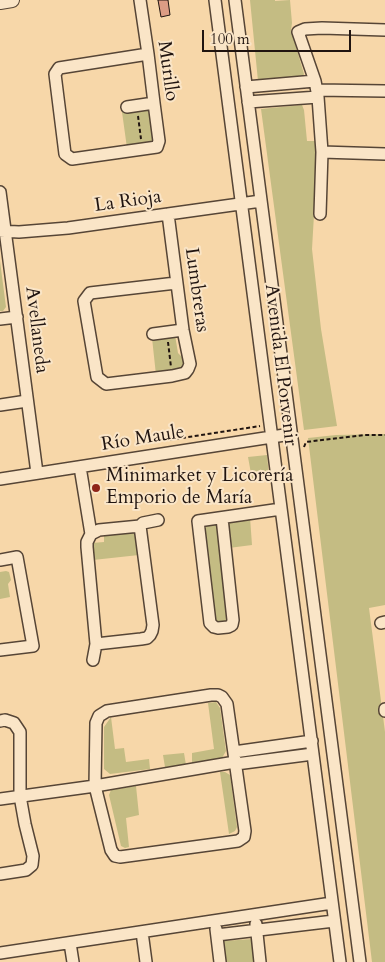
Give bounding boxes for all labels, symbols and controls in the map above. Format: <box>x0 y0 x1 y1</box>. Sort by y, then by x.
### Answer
scale bar <box>205 20 354 52</box>
text: 100 m <box>210 29 250 49</box>
street label: Murillo <box>151 39 183 103</box>
street label: La Rioja <box>93 186 163 218</box>
street label: Lumbreras <box>179 246 213 334</box>
street label: Avenida El Porvenir <box>259 283 301 447</box>
street label: Avellaneda <box>19 285 53 375</box>
street label: Río Maule <box>100 421 186 457</box>
place label: Minimarket y Licorería Emporio de María <box>106 466 293 510</box>
marker: Minimarket y Licorería Emporio de María <box>90 482 102 494</box>

